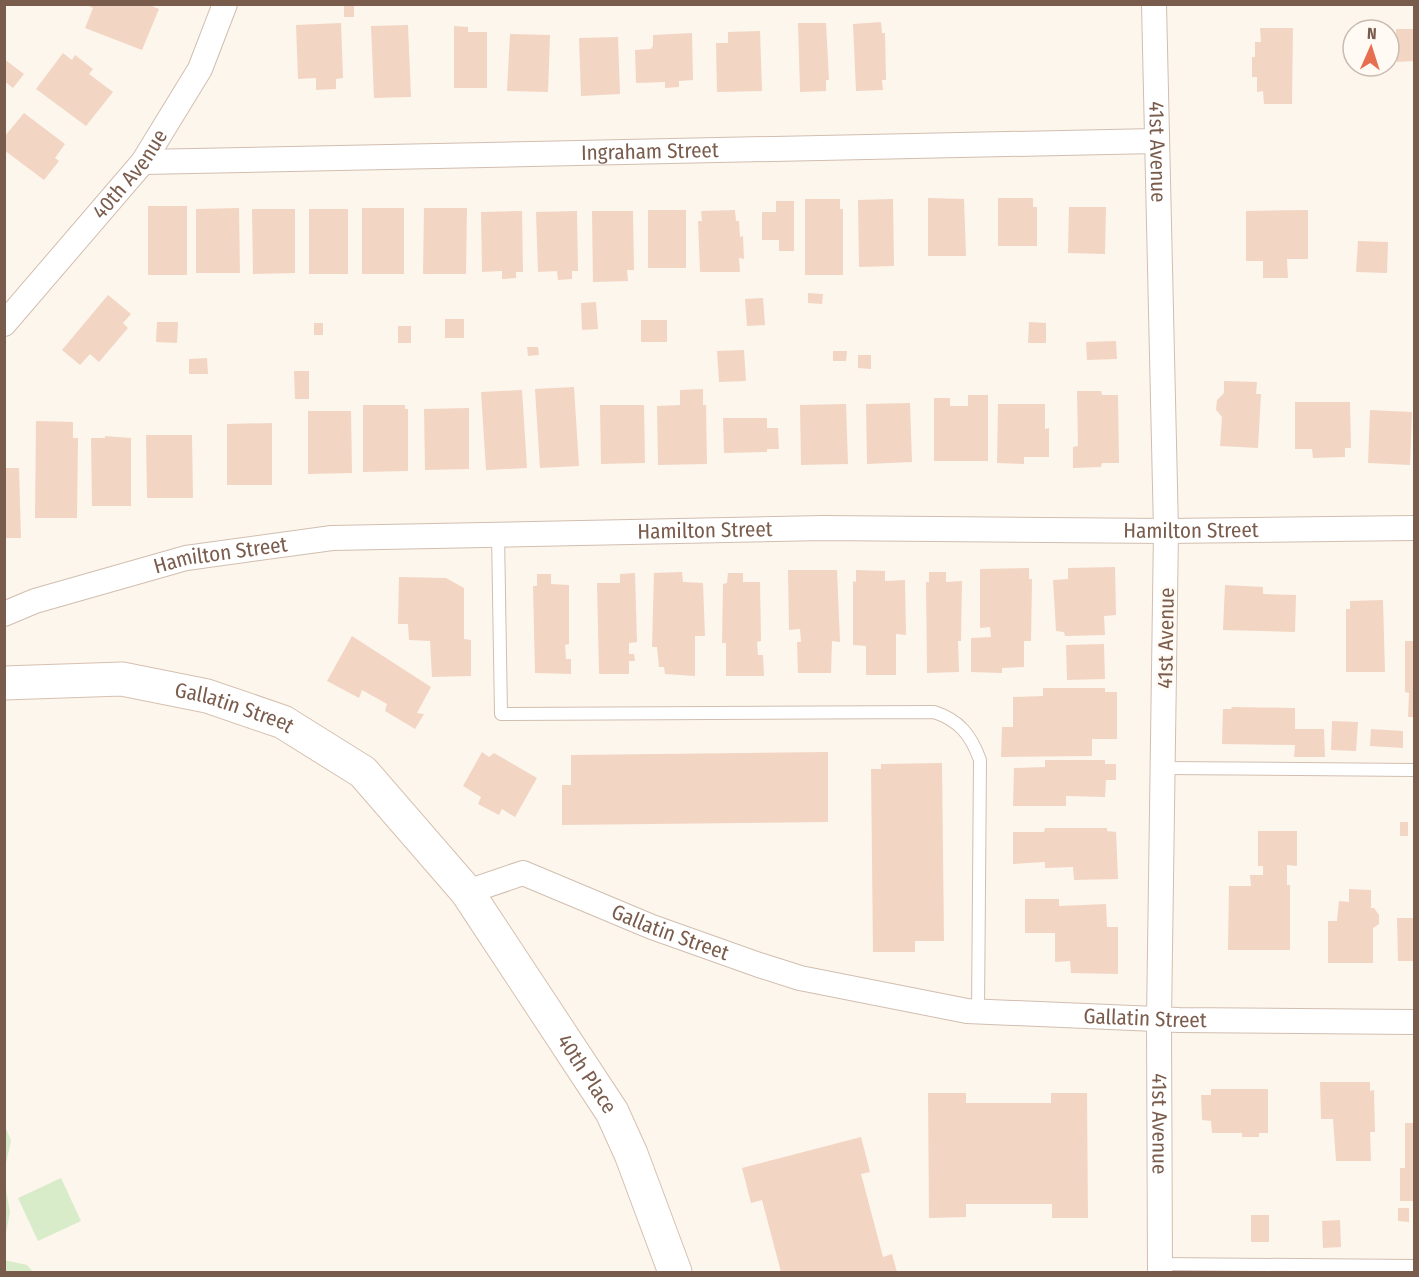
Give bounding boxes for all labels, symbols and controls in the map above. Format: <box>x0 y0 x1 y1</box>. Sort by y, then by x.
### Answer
north arrow <box>1341 18 1401 78</box>
text: N <box>1366 24 1377 43</box>
street label: 41st Avenue <box>1143 101 1172 203</box>
street label: 40th Avenue <box>87 124 173 224</box>
street label: Ingraham Street <box>581 137 719 166</box>
street label: Hamilton Street <box>637 516 773 545</box>
street label: Hamilton Street <box>1123 517 1259 544</box>
street label: Hamilton Street <box>150 531 289 580</box>
street label: 41st Avenue <box>1152 587 1180 689</box>
street label: Gallatin Street <box>173 677 299 739</box>
street label: Gallatin Street <box>608 899 732 966</box>
street label: Gallatin Street <box>1083 1003 1207 1033</box>
street label: 40th Place <box>551 1029 622 1118</box>
street label: 41st Avenue <box>1146 1073 1173 1174</box>

